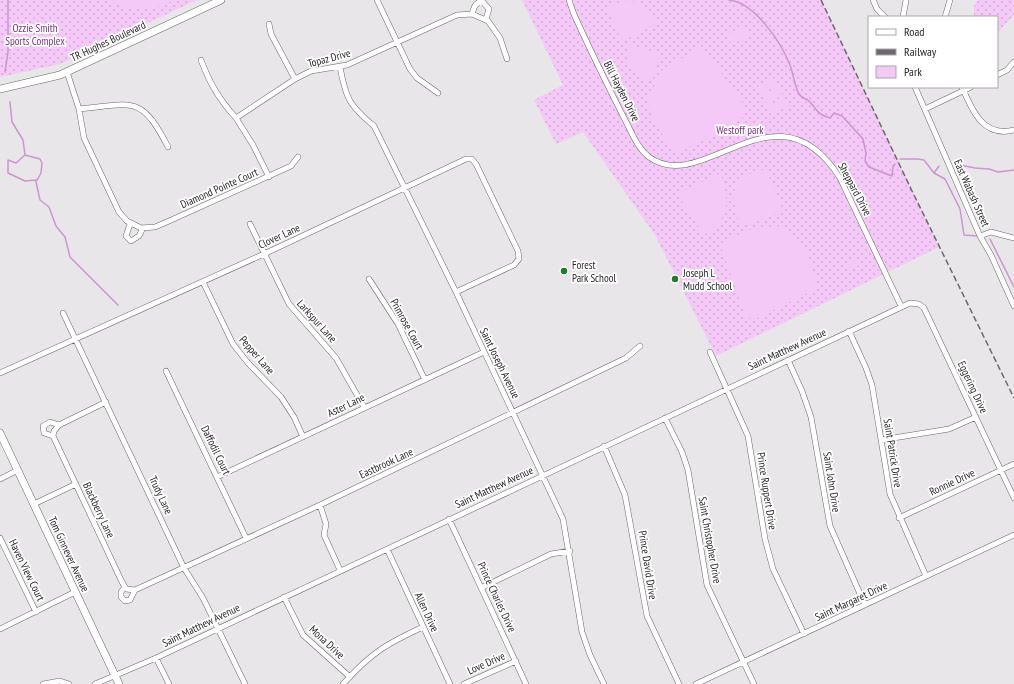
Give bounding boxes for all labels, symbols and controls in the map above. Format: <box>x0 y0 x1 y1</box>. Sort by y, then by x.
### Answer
legend <box>868 16 998 88</box>
street label: TR Hughes Boulevard <box>68 17 148 65</box>
park label: Ozzie Smith Sports Complex <box>5 21 65 48</box>
text: Road <box>904 24 924 39</box>
text: Railway <box>904 44 937 59</box>
street label: Topaz Drive <box>306 45 352 70</box>
street label: Bill Hayden Drive <box>601 58 643 124</box>
text: Park <box>904 64 922 79</box>
park label: Westoff park <box>716 123 764 137</box>
street label: East Wabash Street <box>951 157 993 229</box>
street label: Sheppard Drive <box>835 160 875 218</box>
street label: Diamond Pointe Court <box>178 165 260 211</box>
street label: Clover Lane <box>256 220 303 252</box>
place label: Forest Park School <box>572 258 616 285</box>
marker: Forest Park School <box>559 266 569 276</box>
place label: Joseph L Mudd School <box>682 266 733 293</box>
marker: Joseph L Mudd School <box>670 274 680 284</box>
street label: Primrose Court <box>387 296 427 352</box>
street label: Larkspur Lane <box>294 297 340 346</box>
street label: Saint Joseph Avenue <box>477 325 523 401</box>
street label: Saint Matthew Avenue <box>746 325 829 373</box>
street label: Pepper Lane <box>236 333 278 378</box>
street label: Eggering Drive <box>955 359 991 416</box>
street label: Aster Lane <box>325 390 367 420</box>
street label: Saint Patrick Drive <box>881 418 905 489</box>
street label: Daffodil Court <box>198 423 234 477</box>
street label: Eastbrook Lane <box>357 444 416 482</box>
street label: Prince Ruppert Drive <box>754 451 780 531</box>
street label: Saint John Drive <box>820 451 844 514</box>
street label: Saint Matthew Avenue <box>453 463 536 511</box>
street label: Ronnie Drive <box>927 465 977 499</box>
street label: Trudy Lane <box>146 474 176 517</box>
street label: Blackberry Lane <box>80 480 118 541</box>
street label: Saint Christopher Drive <box>695 496 725 585</box>
street label: Tom Ginnever Avenue <box>45 514 93 594</box>
street label: Prince David Drive <box>636 530 660 601</box>
street label: Haven View Court <box>6 537 48 603</box>
street label: Prince Charles Drive <box>475 560 520 635</box>
street label: Saint Margaret Drive <box>813 578 890 624</box>
street label: Allen Drive <box>412 590 442 634</box>
street label: Saint Matthew Avenue <box>160 600 242 650</box>
street label: Mona Drive <box>306 622 348 662</box>
street label: Love Drive <box>465 648 507 678</box>

